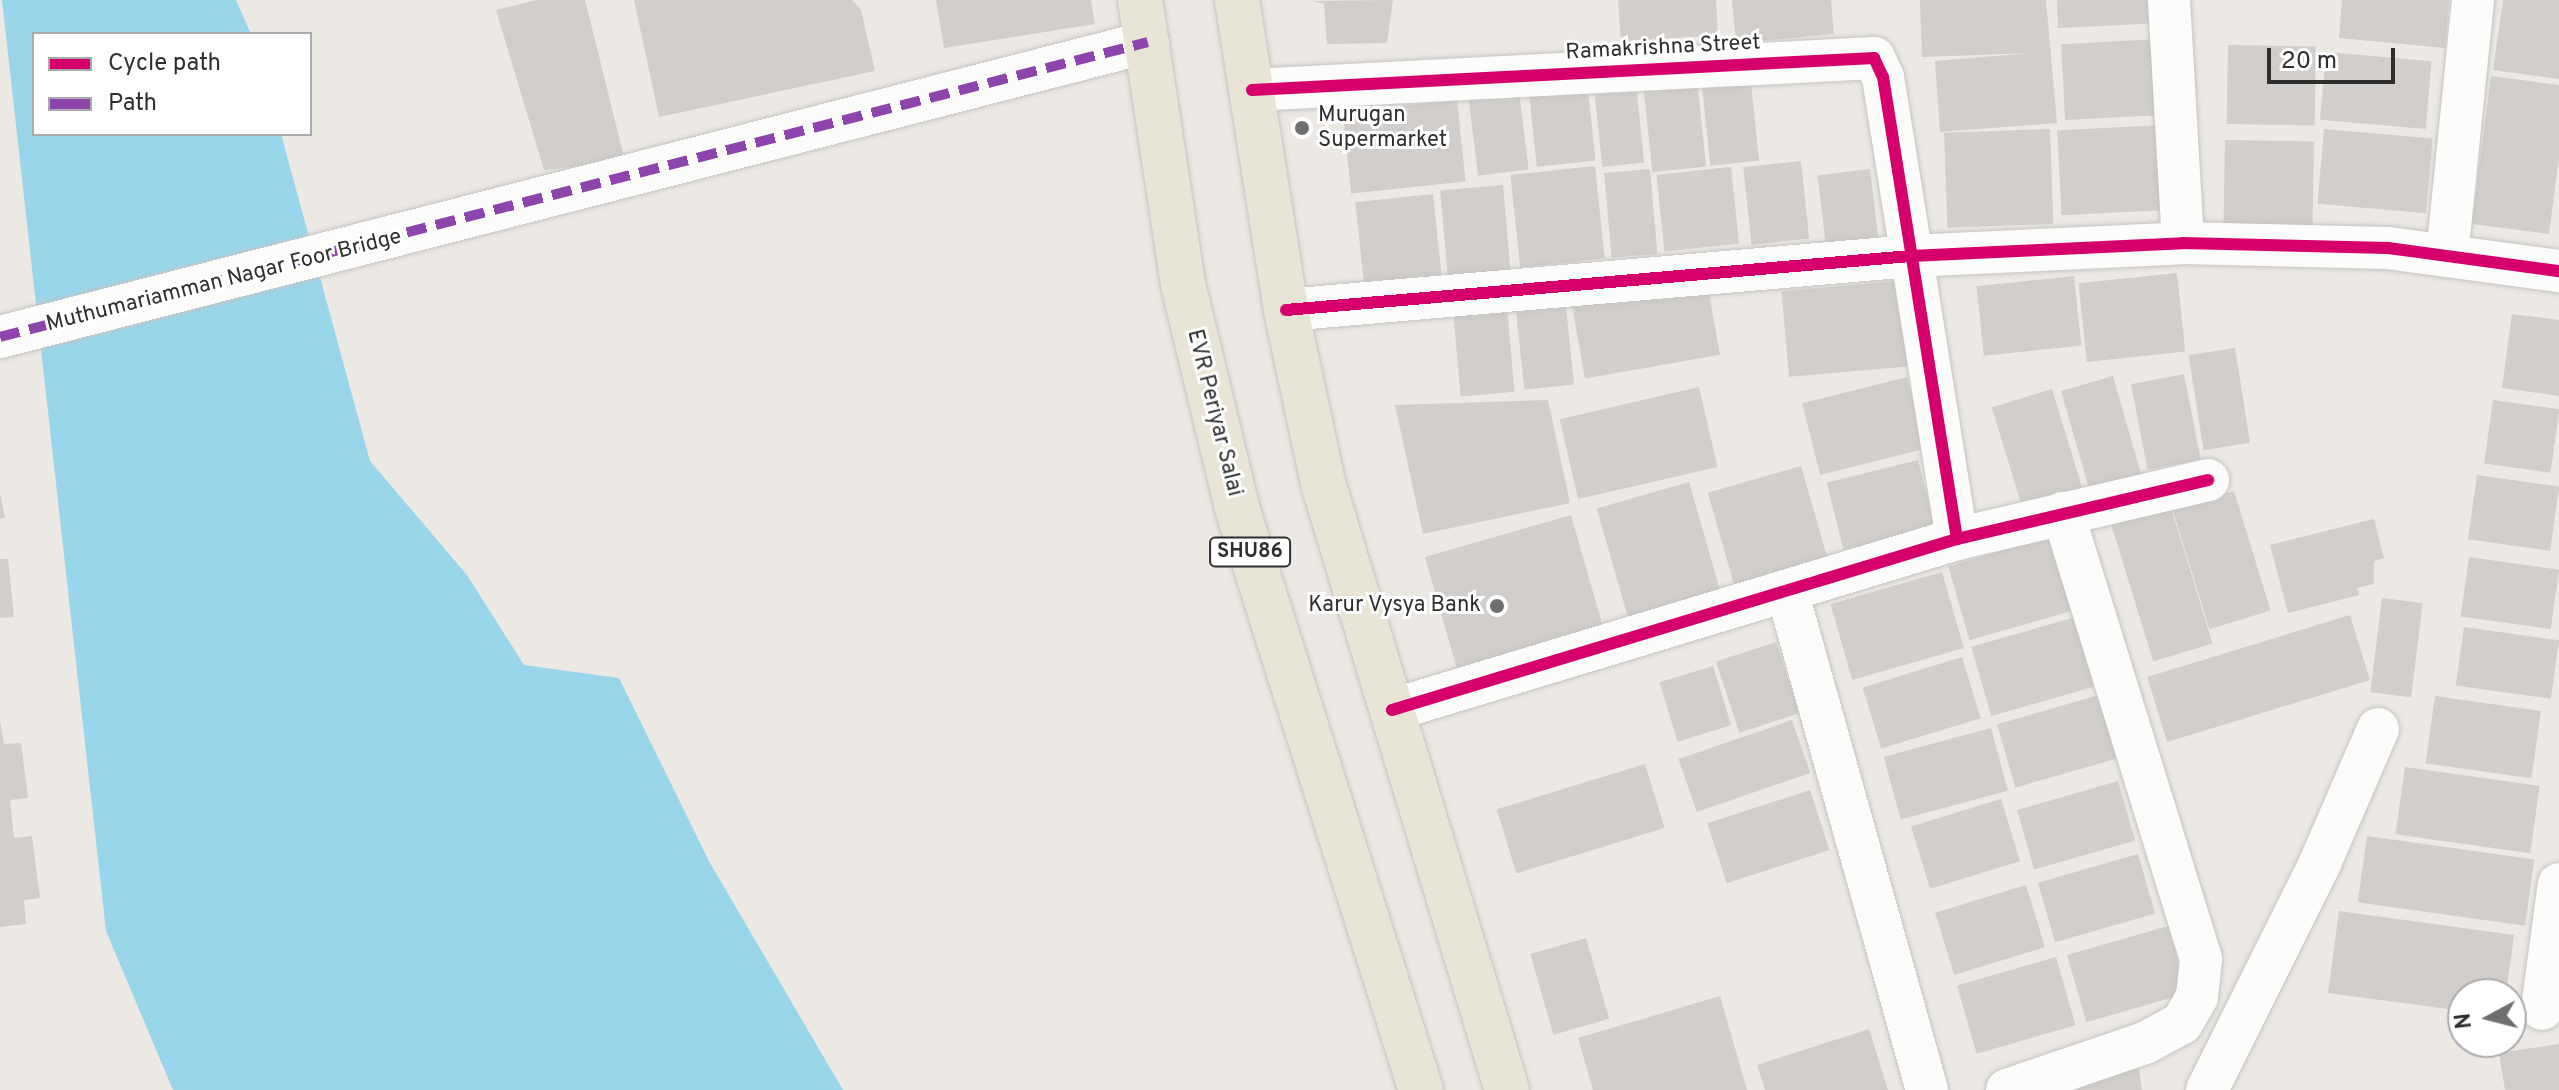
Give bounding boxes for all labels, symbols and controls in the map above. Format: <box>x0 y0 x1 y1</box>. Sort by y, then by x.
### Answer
street label: Ramakrishna Street <box>1565 30 1761 66</box>
legend <box>32 32 312 136</box>
scale bar <box>2271 32 2399 82</box>
text: 20 m <box>2281 47 2337 77</box>
text: Cycle path <box>108 49 221 79</box>
text: Path <box>108 89 157 119</box>
place label: Murugan Supermarket <box>1318 102 1447 154</box>
marker: Murugan Supermarket <box>1293 119 1311 137</box>
street label: Muthumariamman Nagar Foor Bridge <box>43 224 405 338</box>
street label: EVR Periyar Salai <box>1181 327 1247 499</box>
road number: SHU86 <box>1208 536 1292 568</box>
place label: Karur Vysya Bank <box>1307 593 1481 619</box>
marker: Karur Vysya Bank <box>1488 597 1506 615</box>
north arrow <box>2447 978 2527 1058</box>
text: N <box>2450 1011 2479 1030</box>

